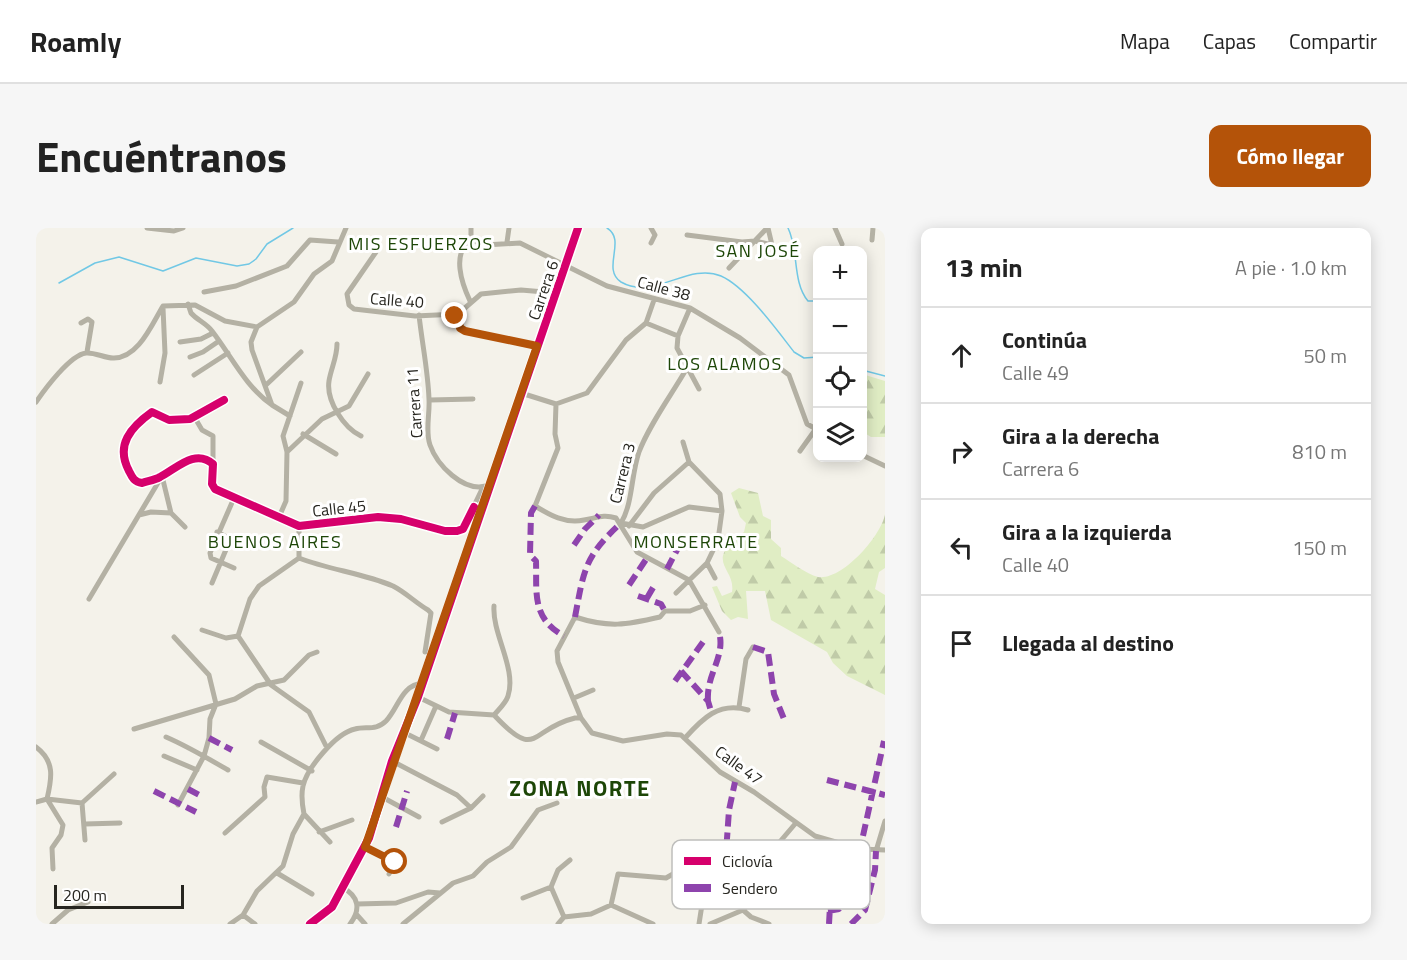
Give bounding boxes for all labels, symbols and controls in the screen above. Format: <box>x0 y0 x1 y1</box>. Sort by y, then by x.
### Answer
text: Roamly <box>30 20 121 63</box>
text: Mapa <box>1120 25 1170 57</box>
text: Capas <box>1203 25 1256 57</box>
text: Compartir <box>1289 25 1377 57</box>
text: Encuéntranos <box>36 124 287 188</box>
button: Cómo llegar <box>1209 125 1371 187</box>
district label: MIS ESFUERZOS <box>348 230 494 257</box>
district label: SAN JOSÉ <box>715 237 801 264</box>
map controls <box>813 246 867 462</box>
button: + <box>813 246 867 300</box>
text: 13 min <box>945 248 1023 287</box>
text: A pie · 1.0 km <box>1235 252 1347 283</box>
street label: Carrera 6 <box>522 257 564 323</box>
street label: Calle 38 <box>635 269 693 307</box>
street label: Calle 40 <box>369 286 425 314</box>
button: − <box>813 300 867 354</box>
route end <box>441 302 467 328</box>
text: Continúa <box>1002 323 1087 357</box>
icon: ahead <box>945 339 978 372</box>
text: 50 m <box>1303 340 1347 371</box>
district label: LOS ALAMOS <box>667 350 783 377</box>
button: locate <box>813 354 867 408</box>
text: Calle 49 <box>1002 357 1069 388</box>
street label: Carrera 11 <box>400 367 428 439</box>
button: layers <box>813 408 867 462</box>
text: Gira a la derecha <box>1002 419 1159 453</box>
icon: right <box>945 435 978 468</box>
text: 810 m <box>1292 436 1347 467</box>
street label: Carrera 3 <box>603 440 641 506</box>
text: Carrera 6 <box>1002 453 1079 484</box>
street label: Calle 45 <box>311 493 367 523</box>
text: Gira a la izquierda <box>1002 515 1172 549</box>
district label: BUENOS AIRES <box>208 528 342 555</box>
district label: MONSERRATE <box>633 528 759 555</box>
icon: left <box>945 531 978 564</box>
text: 150 m <box>1292 532 1347 563</box>
text: Calle 40 <box>1002 549 1069 580</box>
text: Llegada al destino <box>1002 626 1174 660</box>
icon: arrive <box>945 627 978 660</box>
street label: Calle 47 <box>710 740 768 790</box>
district label: ZONA NORTE <box>509 771 651 805</box>
legend <box>672 840 870 909</box>
route start <box>381 848 407 874</box>
text: Ciclovía <box>722 849 772 873</box>
text: Sendero <box>722 876 778 900</box>
scale bar <box>54 882 184 910</box>
text: 200 m <box>63 883 107 907</box>

